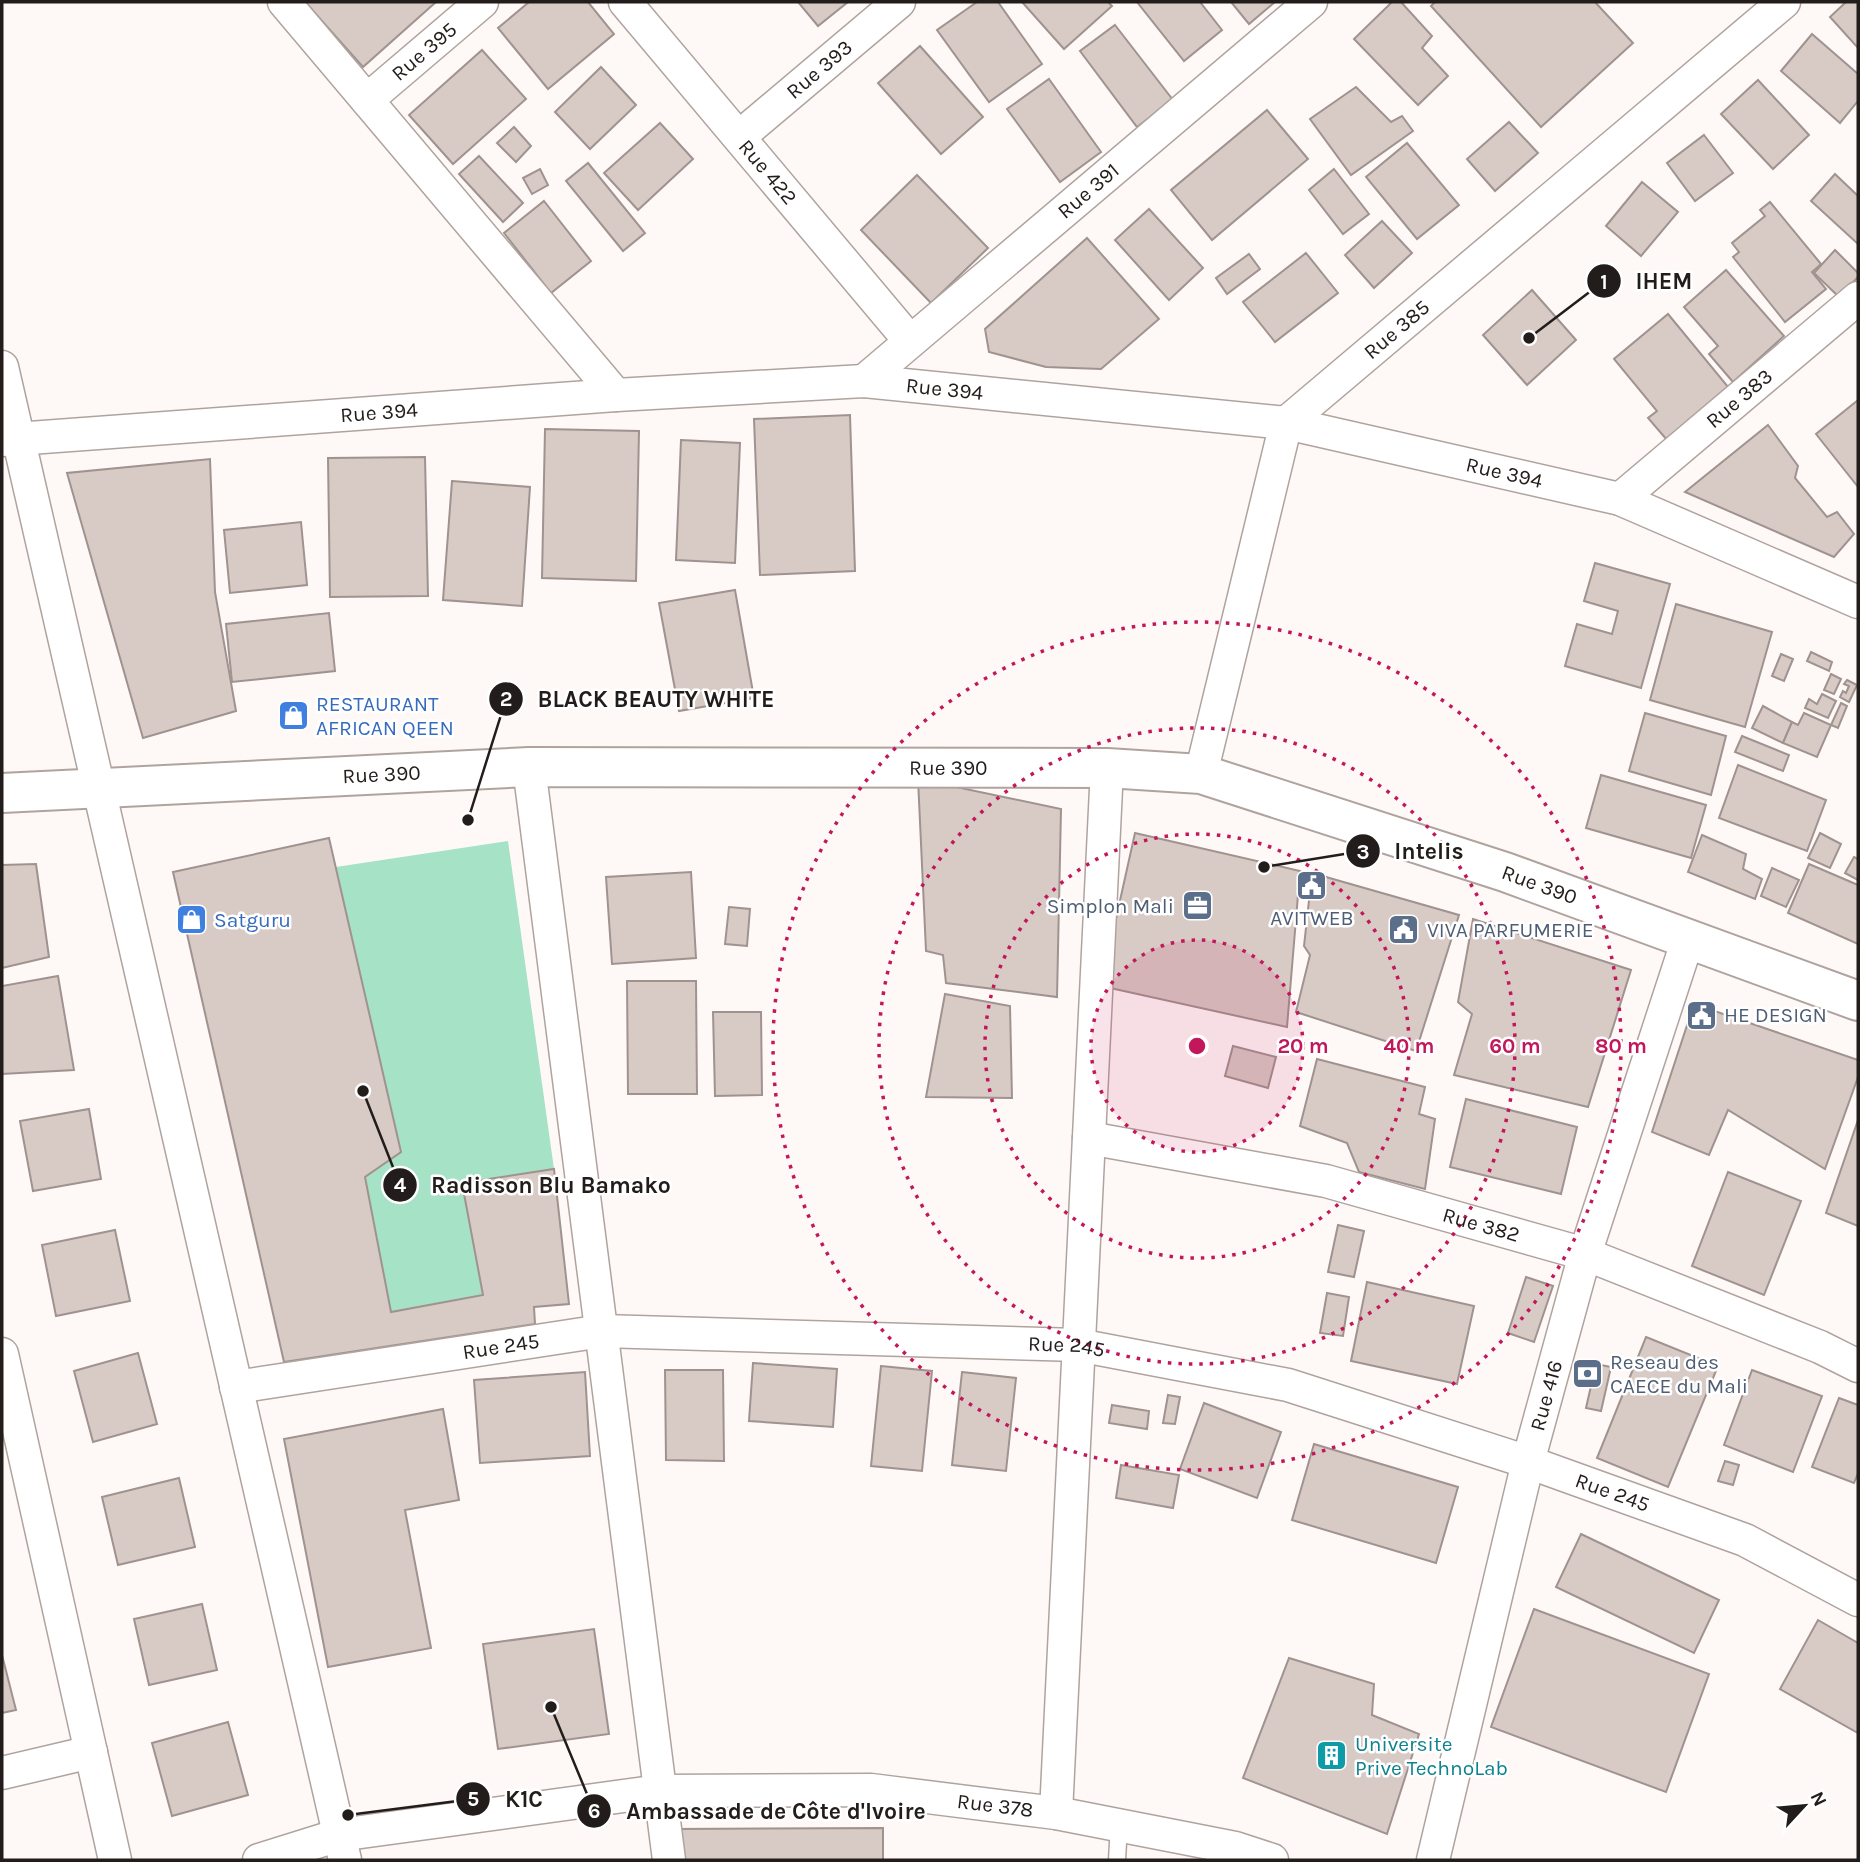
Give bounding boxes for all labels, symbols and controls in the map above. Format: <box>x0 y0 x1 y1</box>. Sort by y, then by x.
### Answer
street label: Rue 395 <box>387 17 461 86</box>
street label: Rue 393 <box>782 35 857 104</box>
street label: Rue 422 <box>734 135 802 209</box>
street label: Rue 391 <box>1053 158 1124 224</box>
callout: IHEM <box>1586 259 1706 303</box>
text: IHEM <box>1636 268 1692 295</box>
text: 1 <box>1600 270 1608 294</box>
street label: Rue 385 <box>1359 295 1434 364</box>
street label: Rue 383 <box>1701 364 1777 433</box>
street label: Rue 394 <box>905 373 985 405</box>
street label: Rue 394 <box>339 398 419 427</box>
street label: Rue 394 <box>1464 452 1545 493</box>
callout: BLACK BEAUTY WHITE <box>488 677 788 721</box>
text: BLACK BEAUTY WHITE <box>538 686 774 713</box>
text: 2 <box>500 687 512 711</box>
place label: RESTAURANT AFRICAN QEEN <box>316 692 454 740</box>
shop icon: RESTAURANT AFRICAN QEEN <box>276 699 310 733</box>
street label: Rue 390 <box>909 756 988 780</box>
street label: Rue 390 <box>342 760 421 788</box>
callout: Intelis <box>1346 829 1478 873</box>
text: Intelis <box>1394 838 1464 865</box>
text: 3 <box>1356 840 1370 864</box>
street label: Rue 390 <box>1499 860 1580 909</box>
public building icon: AVITWEB <box>1295 869 1329 903</box>
office icon: Simplon Mali <box>1180 889 1214 923</box>
place label: Simplon Mali <box>1047 894 1174 918</box>
shop icon: Satguru <box>174 903 208 937</box>
place label: AVITWEB <box>1270 906 1354 930</box>
place label: Satguru <box>214 908 291 932</box>
public building icon: VIVA PARFUMERIE <box>1387 913 1421 947</box>
place label: VIVA PARFUMERIE <box>1427 918 1593 942</box>
public building icon: HE DESIGN <box>1684 998 1718 1032</box>
place label: HE DESIGN <box>1724 1003 1827 1027</box>
centre of rings <box>1185 1034 1209 1058</box>
text: 20 m <box>1277 1034 1329 1058</box>
text: 40 m <box>1383 1034 1435 1058</box>
text: 60 m <box>1489 1034 1541 1058</box>
text: 80 m <box>1595 1034 1647 1058</box>
callout: Radisson Blu Bamako <box>382 1163 685 1207</box>
text: Radisson Blu Bamako <box>431 1172 671 1199</box>
text: 4 <box>394 1173 407 1197</box>
street label: Rue 382 <box>1440 1202 1522 1247</box>
street label: Rue 245 <box>461 1329 541 1364</box>
street label: Rue 245 <box>1028 1332 1107 1362</box>
place label: Reseau des CAECE du Mali <box>1610 1350 1748 1398</box>
bank icon: Reseau des CAECE du Mali <box>1570 1357 1604 1391</box>
street label: Rue 416 <box>1525 1358 1567 1434</box>
street label: Rue 245 <box>1572 1468 1653 1517</box>
place label: Universite Prive TechnoLab <box>1355 1732 1508 1780</box>
building icon: Universite Prive TechnoLab <box>1315 1739 1349 1773</box>
north arrow <box>1769 1771 1839 1841</box>
callout: K1C <box>456 1777 557 1821</box>
text: K1C <box>505 1786 543 1813</box>
text: 5 <box>467 1787 479 1811</box>
text: N <box>1806 1788 1831 1810</box>
callout: Ambassade de Côte d'Ivoire <box>577 1789 939 1833</box>
street label: Rue 378 <box>956 1789 1035 1822</box>
text: Ambassade de Côte d'Ivoire <box>626 1798 926 1825</box>
text: 6 <box>588 1799 600 1823</box>

